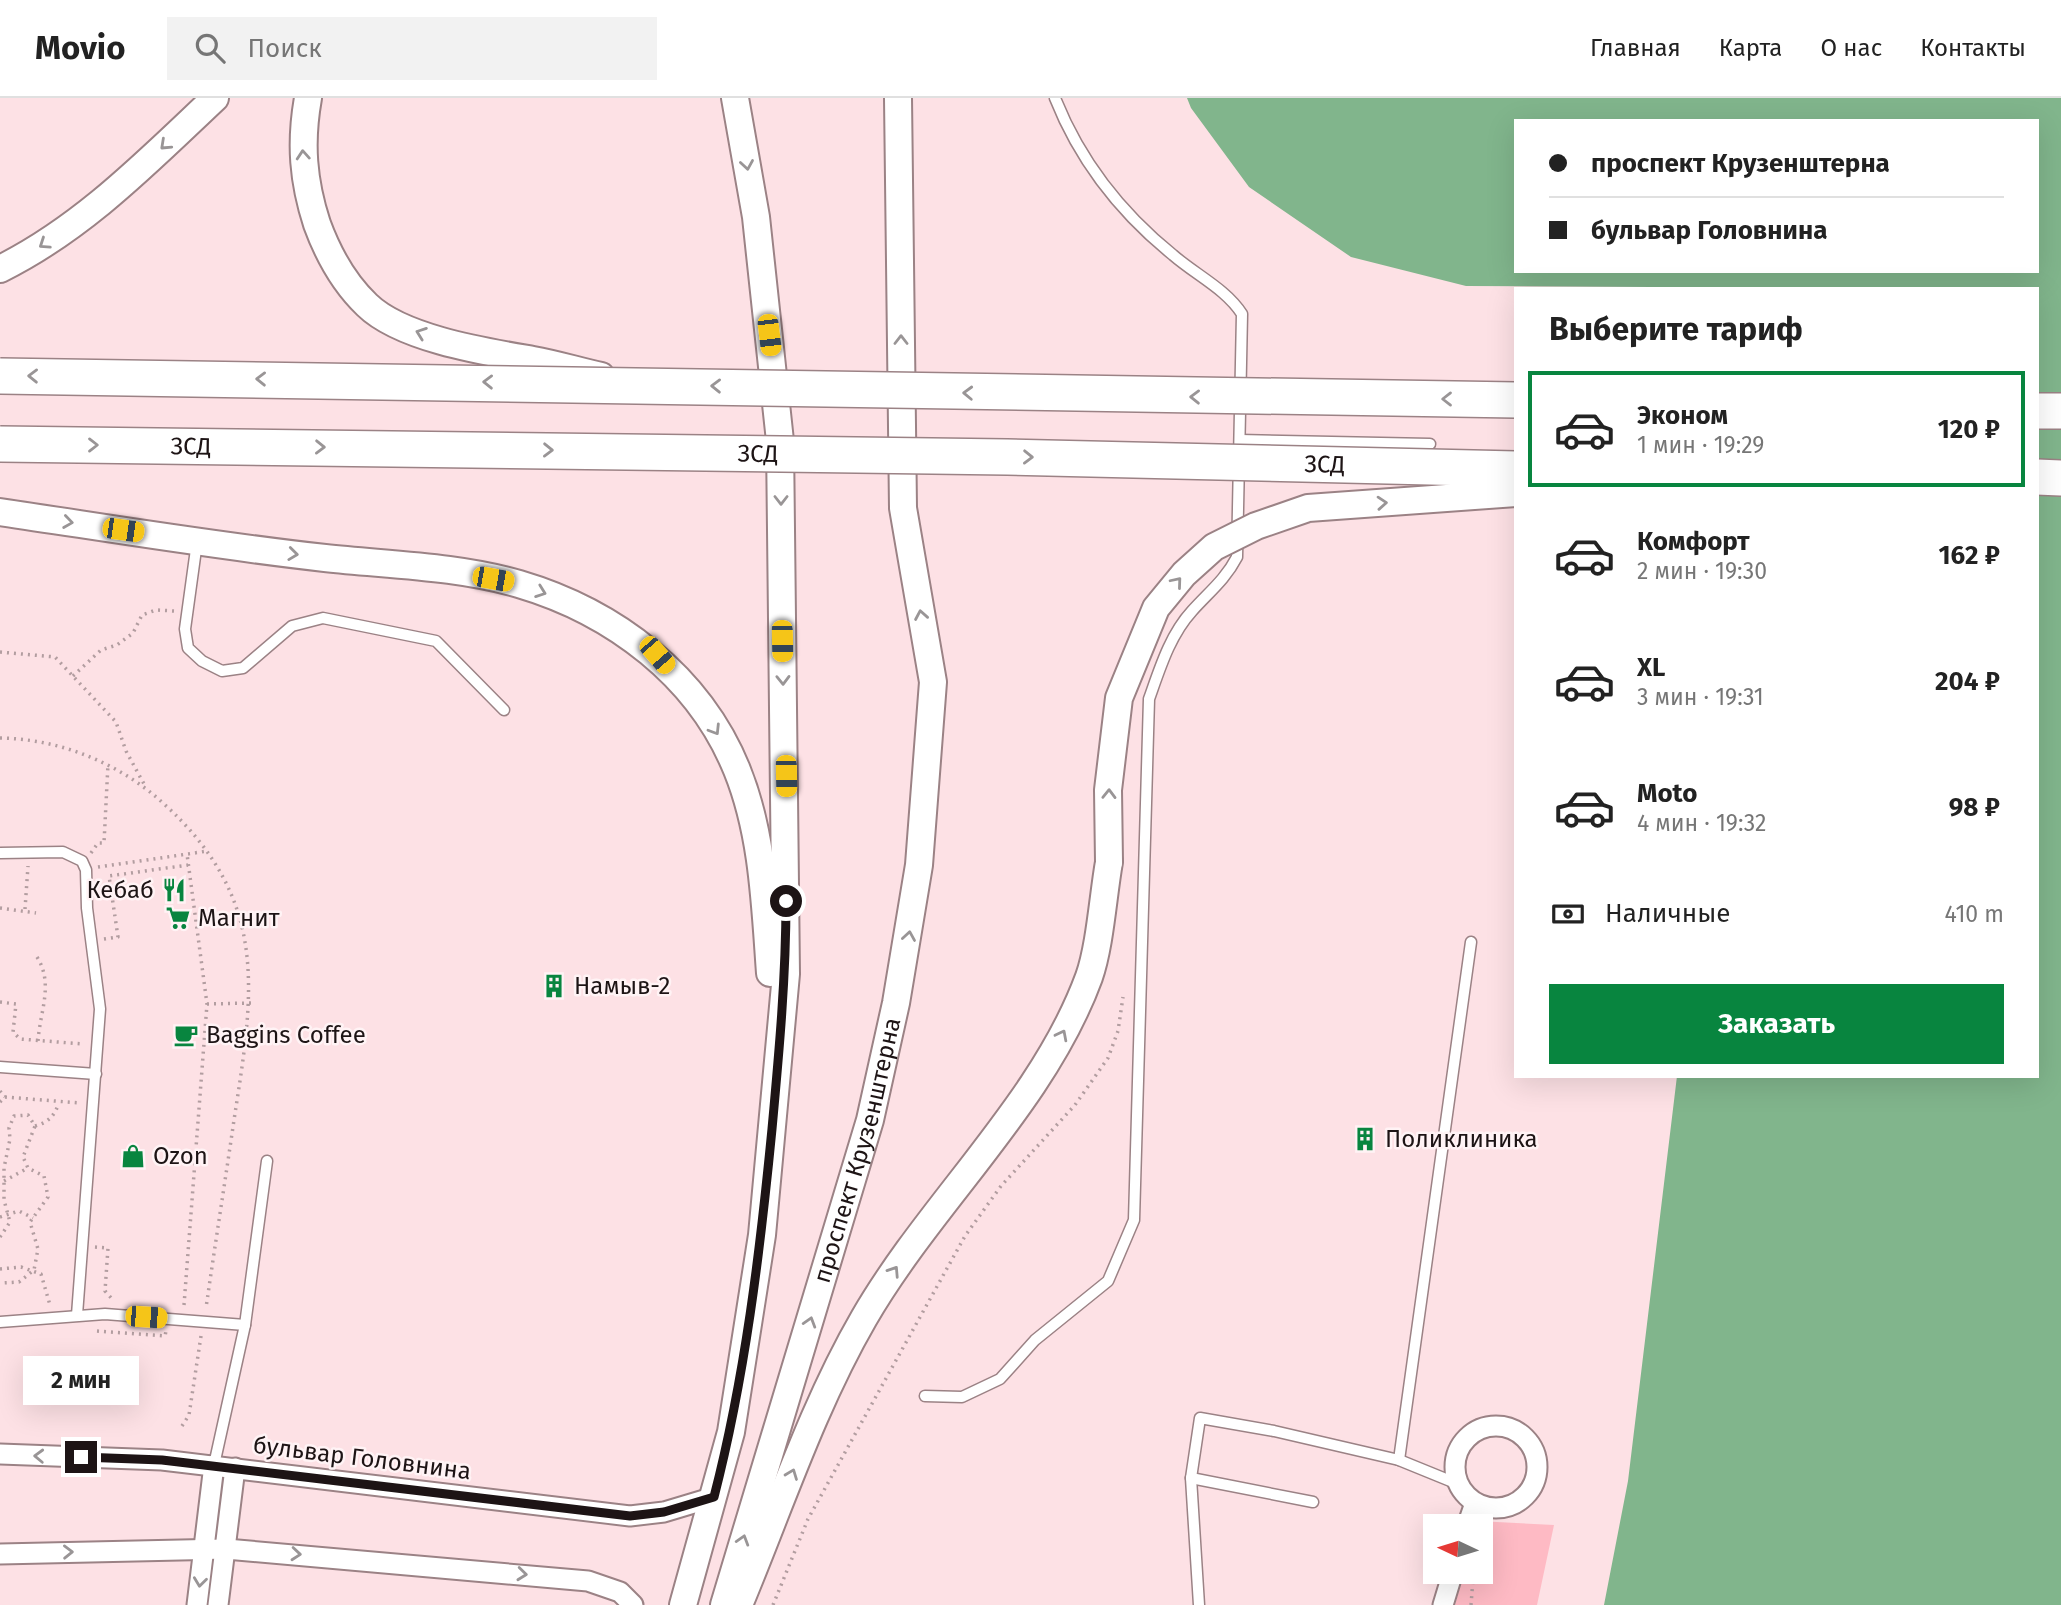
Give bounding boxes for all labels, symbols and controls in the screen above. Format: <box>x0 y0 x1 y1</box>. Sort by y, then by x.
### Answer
search box <box>167 17 657 80</box>
text: Movio <box>35 28 125 68</box>
icon: search <box>191 29 229 67</box>
text: Поиск <box>247 33 322 64</box>
text: Главная <box>1590 34 1681 62</box>
text: Карта <box>1719 34 1782 62</box>
text: О нас <box>1820 34 1882 62</box>
text: Контакты <box>1920 34 2026 62</box>
one-way arrow <box>161 136 174 149</box>
text: проспект Крузенштерна <box>1591 148 1890 179</box>
one-way arrow <box>296 150 311 161</box>
one-way arrow <box>740 159 755 171</box>
text: бульвар Головнина <box>1591 215 1827 246</box>
one-way arrow <box>39 236 52 249</box>
text: Выберите тариф <box>1549 310 1803 348</box>
car <box>757 313 782 357</box>
one-way arrow <box>415 327 427 341</box>
one-way arrow <box>893 334 909 345</box>
one-way arrow <box>28 368 38 384</box>
one-way arrow <box>255 371 266 387</box>
one-way arrow <box>483 374 493 390</box>
one-way arrow <box>710 378 721 393</box>
one-way arrow <box>962 385 973 400</box>
one-way arrow <box>1190 389 1200 405</box>
one-way arrow <box>1442 391 1452 407</box>
icon: car <box>1553 398 1616 461</box>
text: Эконом <box>1637 400 1728 431</box>
text: 120 ₽ <box>1938 414 2000 445</box>
text: 1 мин · 19:29 <box>1637 431 1764 459</box>
street label: ЗСД <box>170 432 211 461</box>
one-way arrow <box>88 437 98 453</box>
one-way arrow <box>315 439 326 455</box>
street label: ЗСД <box>737 440 778 468</box>
one-way arrow <box>543 442 553 458</box>
one-way arrow <box>1023 449 1034 465</box>
street label: ЗСД <box>1304 450 1345 479</box>
one-way arrow <box>773 495 789 506</box>
one-way arrow <box>1377 496 1388 511</box>
one-way arrow <box>62 515 73 530</box>
car <box>101 517 146 543</box>
icon: car <box>1553 524 1616 587</box>
text: Комфорт <box>1637 526 1750 557</box>
text: 162 ₽ <box>1939 540 2000 571</box>
one-way arrow <box>287 546 299 561</box>
text: 2 мин · 19:30 <box>1637 557 1767 585</box>
car <box>471 565 516 593</box>
one-way arrow <box>1169 578 1182 590</box>
one-way arrow <box>535 584 547 598</box>
one-way arrow <box>914 609 929 621</box>
car <box>772 620 793 662</box>
car <box>636 632 679 678</box>
icon: car <box>1553 650 1616 713</box>
text: XL <box>1637 652 1665 683</box>
text: 204 ₽ <box>1935 666 2000 697</box>
one-way arrow <box>776 675 791 686</box>
text: 3 мин · 19:31 <box>1637 683 1764 711</box>
one-way arrow <box>706 723 719 736</box>
car <box>776 755 797 797</box>
icon: car <box>1553 776 1616 839</box>
text: Moto <box>1637 778 1697 809</box>
one-way arrow <box>1101 788 1116 799</box>
text: 98 ₽ <box>1949 792 2000 823</box>
text: 4 мин · 19:32 <box>1637 809 1766 837</box>
place label: Кебаб <box>87 876 154 904</box>
restaurant icon: Кебаб <box>160 876 188 904</box>
route start <box>770 885 802 917</box>
icon: cash <box>1549 895 1587 933</box>
text: Наличные <box>1605 898 1730 929</box>
text: 410 m <box>1944 900 2004 928</box>
supermarket icon: Магнит <box>164 904 192 932</box>
place label: Магнит <box>198 904 280 932</box>
one-way arrow <box>901 930 916 942</box>
building icon: Намыв-2 <box>540 972 568 1000</box>
place label: Намыв-2 <box>574 972 670 1000</box>
button: Заказать <box>1549 984 2004 1064</box>
street label: проспект Крузенштерна <box>808 1015 906 1286</box>
cafe icon: Baggins Coffee <box>172 1021 200 1049</box>
place label: Baggins Coffee <box>206 1021 366 1049</box>
one-way arrow <box>1053 1030 1067 1042</box>
building icon: Поликлиника <box>1351 1125 1379 1153</box>
place label: Поликлиника <box>1385 1125 1538 1153</box>
shop icon: Ozon <box>119 1142 147 1170</box>
place label: Ozon <box>153 1142 208 1170</box>
one-way arrow <box>886 1266 899 1279</box>
car <box>125 1305 168 1329</box>
one-way arrow <box>801 1316 816 1328</box>
callout: 2 мин <box>23 1356 139 1404</box>
text: 2 мин <box>51 1366 111 1394</box>
street label: бульвар Головнина <box>251 1431 473 1485</box>
route end <box>65 1441 97 1473</box>
one-way arrow <box>34 1448 45 1463</box>
one-way arrow <box>784 1468 798 1480</box>
north arrow <box>1423 1514 1493 1584</box>
map controls <box>1423 1514 1493 1584</box>
one-way arrow <box>735 1534 750 1546</box>
one-way arrow <box>63 1545 74 1560</box>
one-way arrow <box>290 1546 301 1561</box>
one-way arrow <box>517 1566 528 1581</box>
one-way arrow <box>193 1576 208 1588</box>

